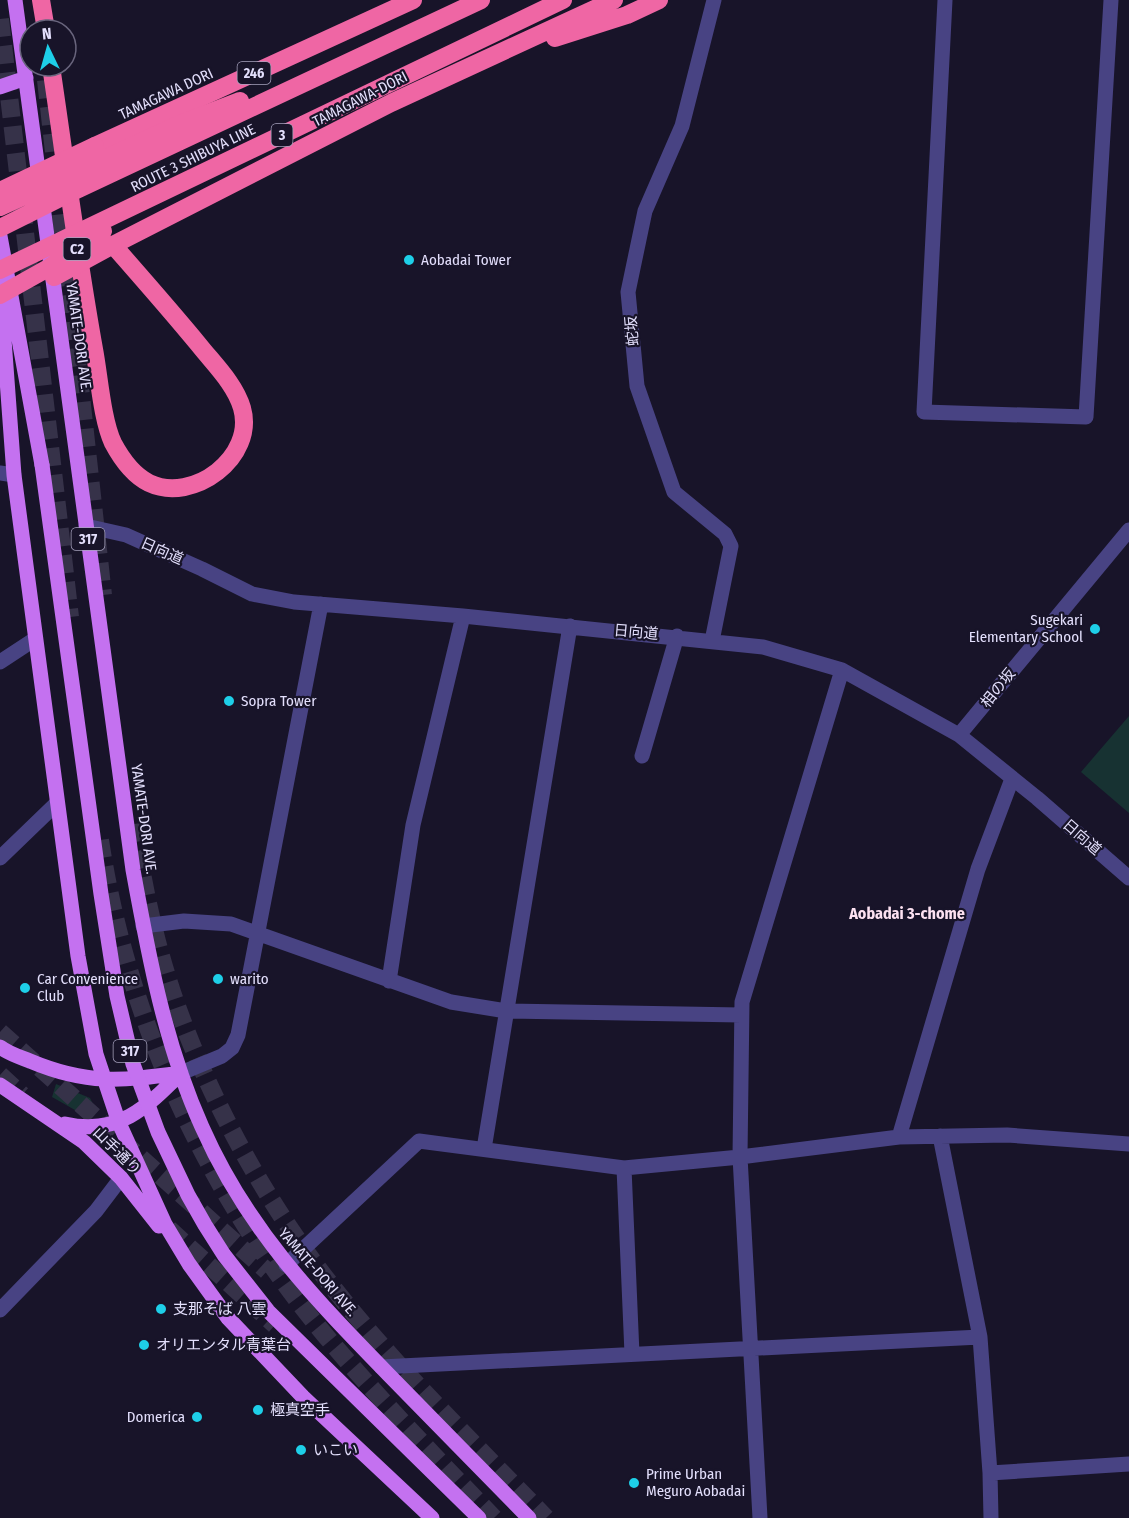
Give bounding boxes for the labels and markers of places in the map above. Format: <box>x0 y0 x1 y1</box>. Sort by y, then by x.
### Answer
place label: Aobadai Tower <box>421 251 512 269</box>
marker: Aobadai Tower <box>402 253 416 267</box>
place label: Sugekari Elementary School <box>969 611 1083 646</box>
marker: Sugekari Elementary School <box>1088 622 1102 636</box>
place label: Sopra Tower <box>241 692 317 710</box>
marker: Sopra Tower <box>222 694 236 708</box>
place label: Car Convenience Club <box>37 970 138 1005</box>
place label: warito <box>230 970 269 988</box>
marker: warito <box>211 972 225 986</box>
marker: Car Convenience Club <box>18 981 32 995</box>
place label: 支那そば 八雲 <box>173 1300 267 1318</box>
marker: 支那そば 八雲 <box>154 1302 168 1316</box>
place label: オリエンタル青葉台 <box>156 1336 291 1354</box>
marker: オリエンタル青葉台 <box>137 1338 151 1352</box>
place label: 極真空手 <box>270 1401 330 1419</box>
marker: 極真空手 <box>251 1403 265 1417</box>
place label: Domerica <box>127 1408 185 1426</box>
marker: Domerica <box>190 1410 204 1424</box>
place label: いこい <box>313 1441 358 1459</box>
marker: いこい <box>294 1443 308 1457</box>
place label: Prime Urban Meguro Aobadai <box>646 1465 745 1500</box>
marker: Prime Urban Meguro Aobadai <box>627 1476 641 1490</box>

